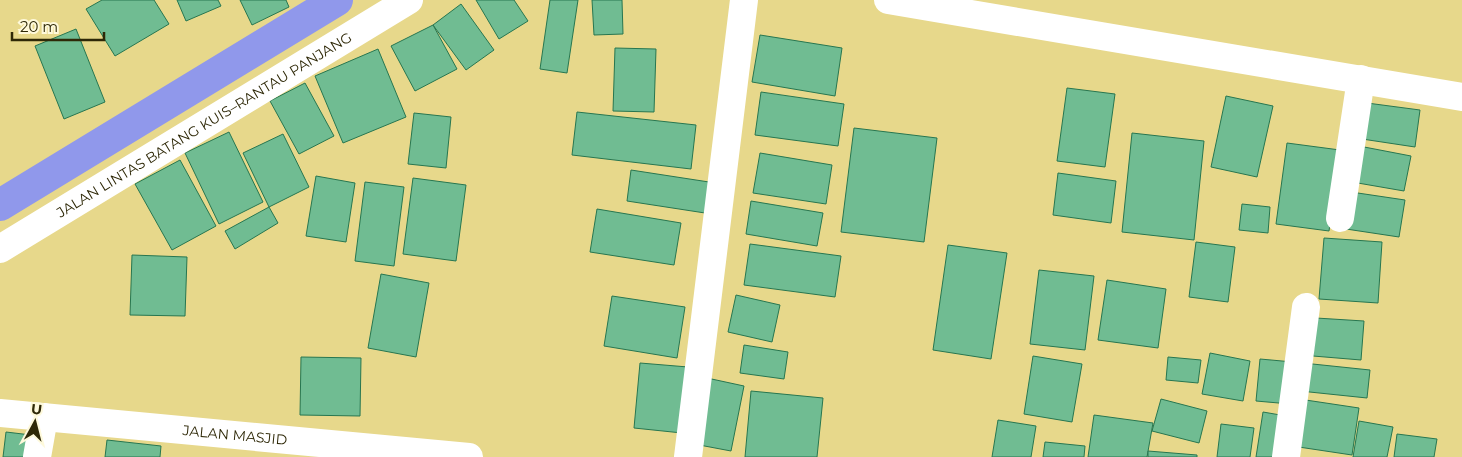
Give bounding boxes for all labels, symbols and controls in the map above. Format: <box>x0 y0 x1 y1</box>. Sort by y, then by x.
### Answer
scale bar <box>12 10 105 42</box>
text: 20 m <box>20 17 58 36</box>
street label: JALAN LINTAS BATANG KUIS–RANTAU PANJANG <box>52 28 355 222</box>
north arrow <box>10 397 60 447</box>
text: U <box>30 399 43 419</box>
street label: JALAN MASJID <box>181 421 288 449</box>

